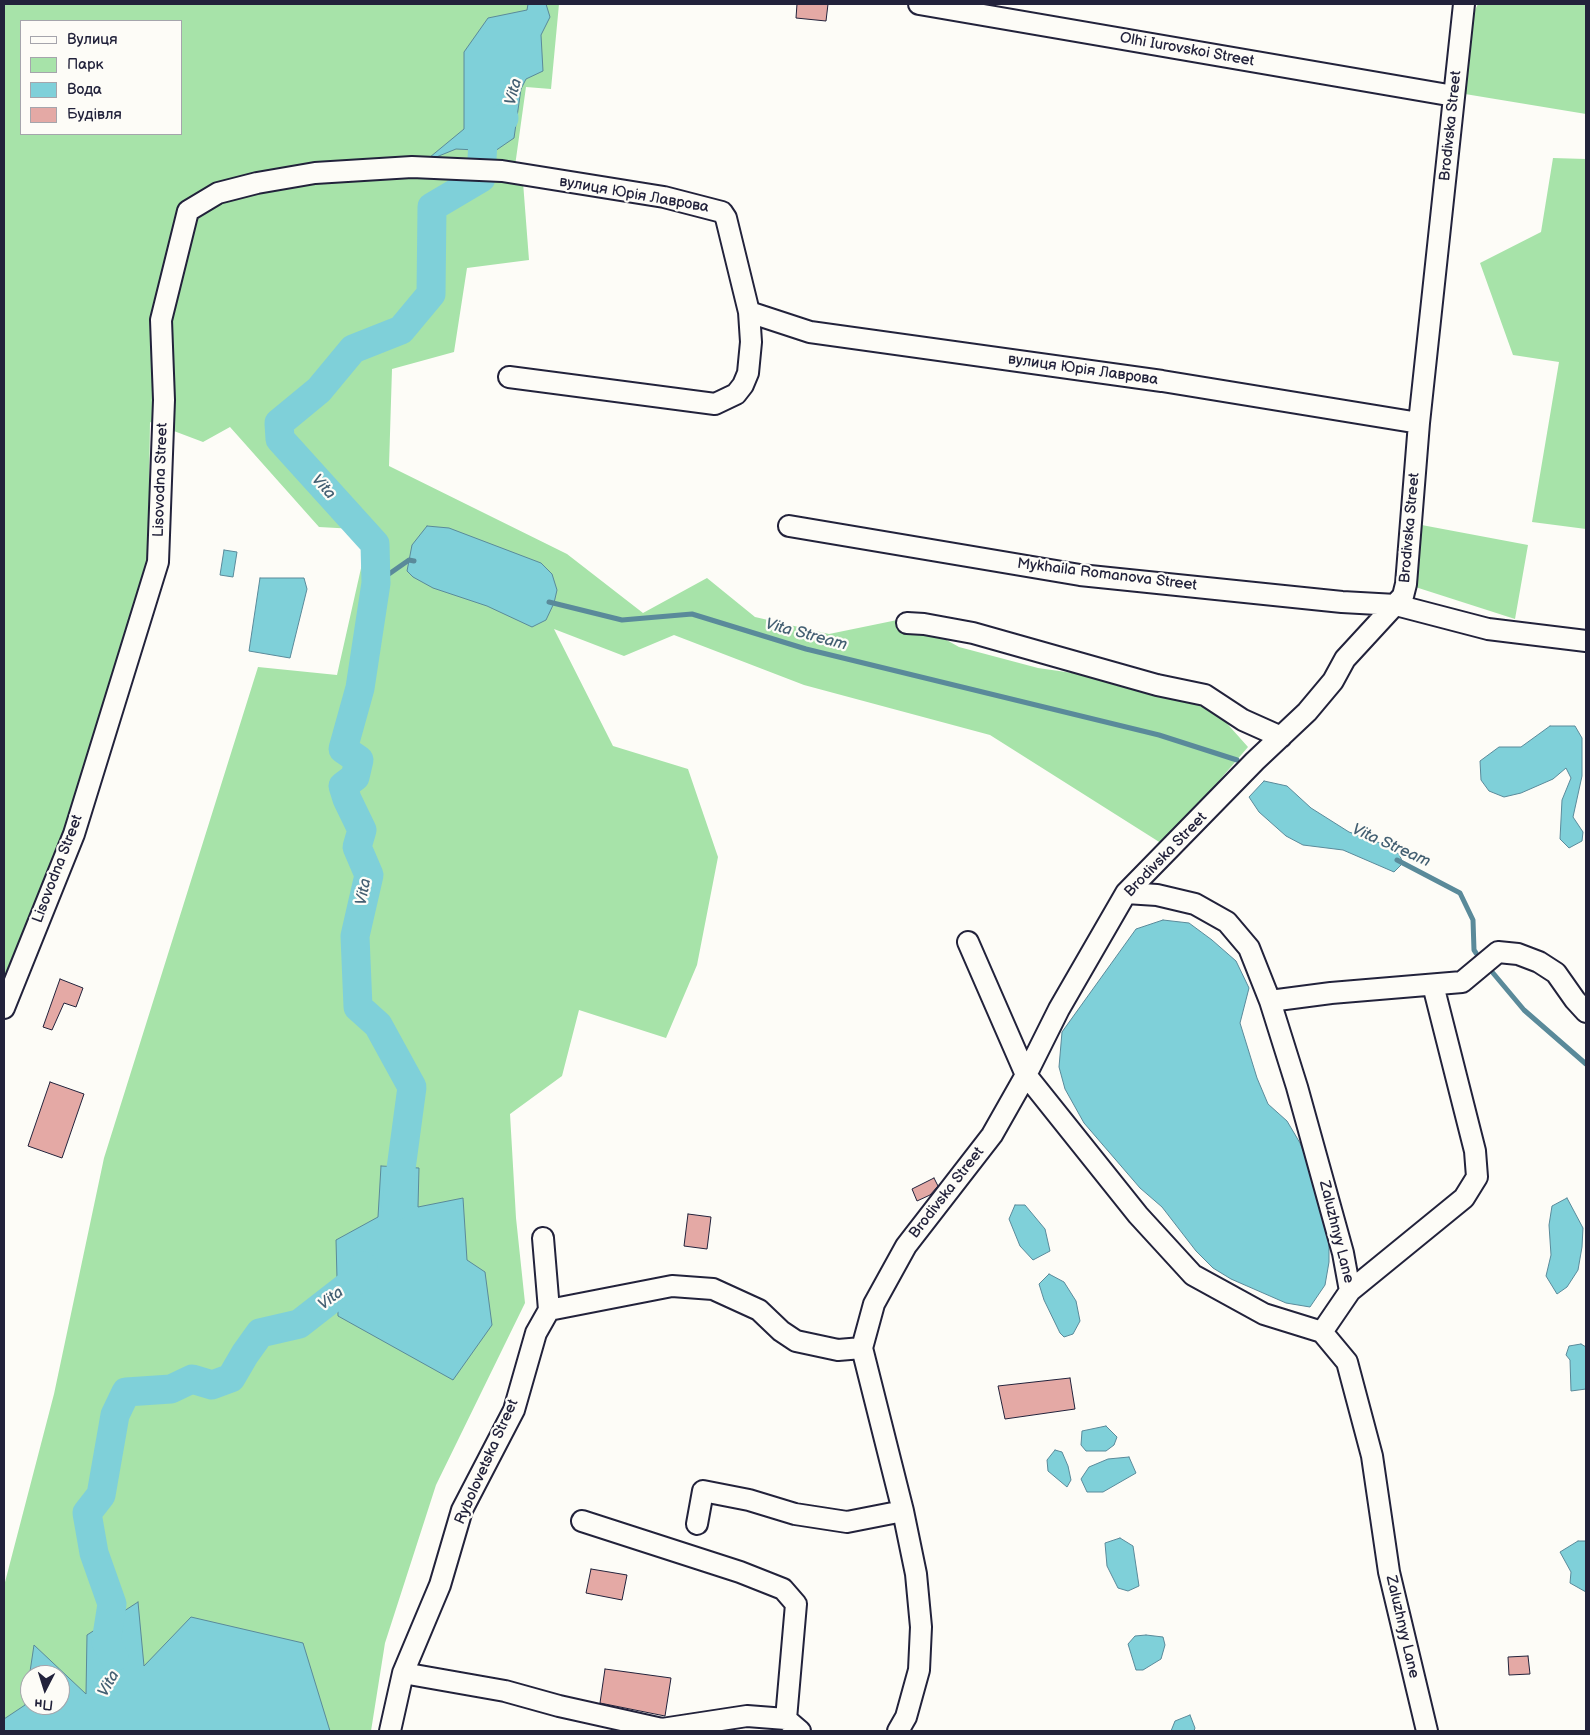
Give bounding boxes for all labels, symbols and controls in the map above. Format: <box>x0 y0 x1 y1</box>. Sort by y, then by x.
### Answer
legend <box>20 20 182 135</box>
street label: Olhi Iurovskoi Street <box>1118 29 1256 71</box>
text: Вулиця <box>67 30 118 49</box>
text: Парк <box>67 55 104 74</box>
street label: Brodivska Street <box>1436 70 1466 182</box>
water label: Vita <box>501 77 527 107</box>
text: Вода <box>67 80 102 99</box>
text: Будівля <box>67 105 122 124</box>
street label: вулиця Юрія Лаврова <box>558 173 710 217</box>
street label: вулиця Юрія Лаврова <box>1007 351 1159 389</box>
street label: Lisovodna Street <box>150 423 172 537</box>
water label: Vita <box>307 471 339 503</box>
street label: Brodivska Street <box>1396 472 1424 584</box>
street label: Mykhaila Romanova Street <box>1016 555 1198 595</box>
water label: Vita Stream <box>763 615 849 655</box>
street label: Brodivska Street <box>1121 809 1211 901</box>
street label: Lisovodna Street <box>29 812 87 926</box>
water label: Vita Stream <box>1349 820 1433 872</box>
water label: Vita <box>352 877 376 907</box>
street label: Brodivska Street <box>906 1144 988 1242</box>
street label: Zaluzhnyy Lane <box>1315 1179 1357 1285</box>
water label: Vita <box>314 1283 348 1315</box>
street label: Rybolovetska Street <box>451 1397 523 1527</box>
street label: Zaluzhnyy Lane <box>1381 1574 1423 1680</box>
north arrow <box>20 1665 70 1715</box>
water label: Vita <box>94 1668 124 1700</box>
text: Пн <box>34 1695 54 1714</box>

